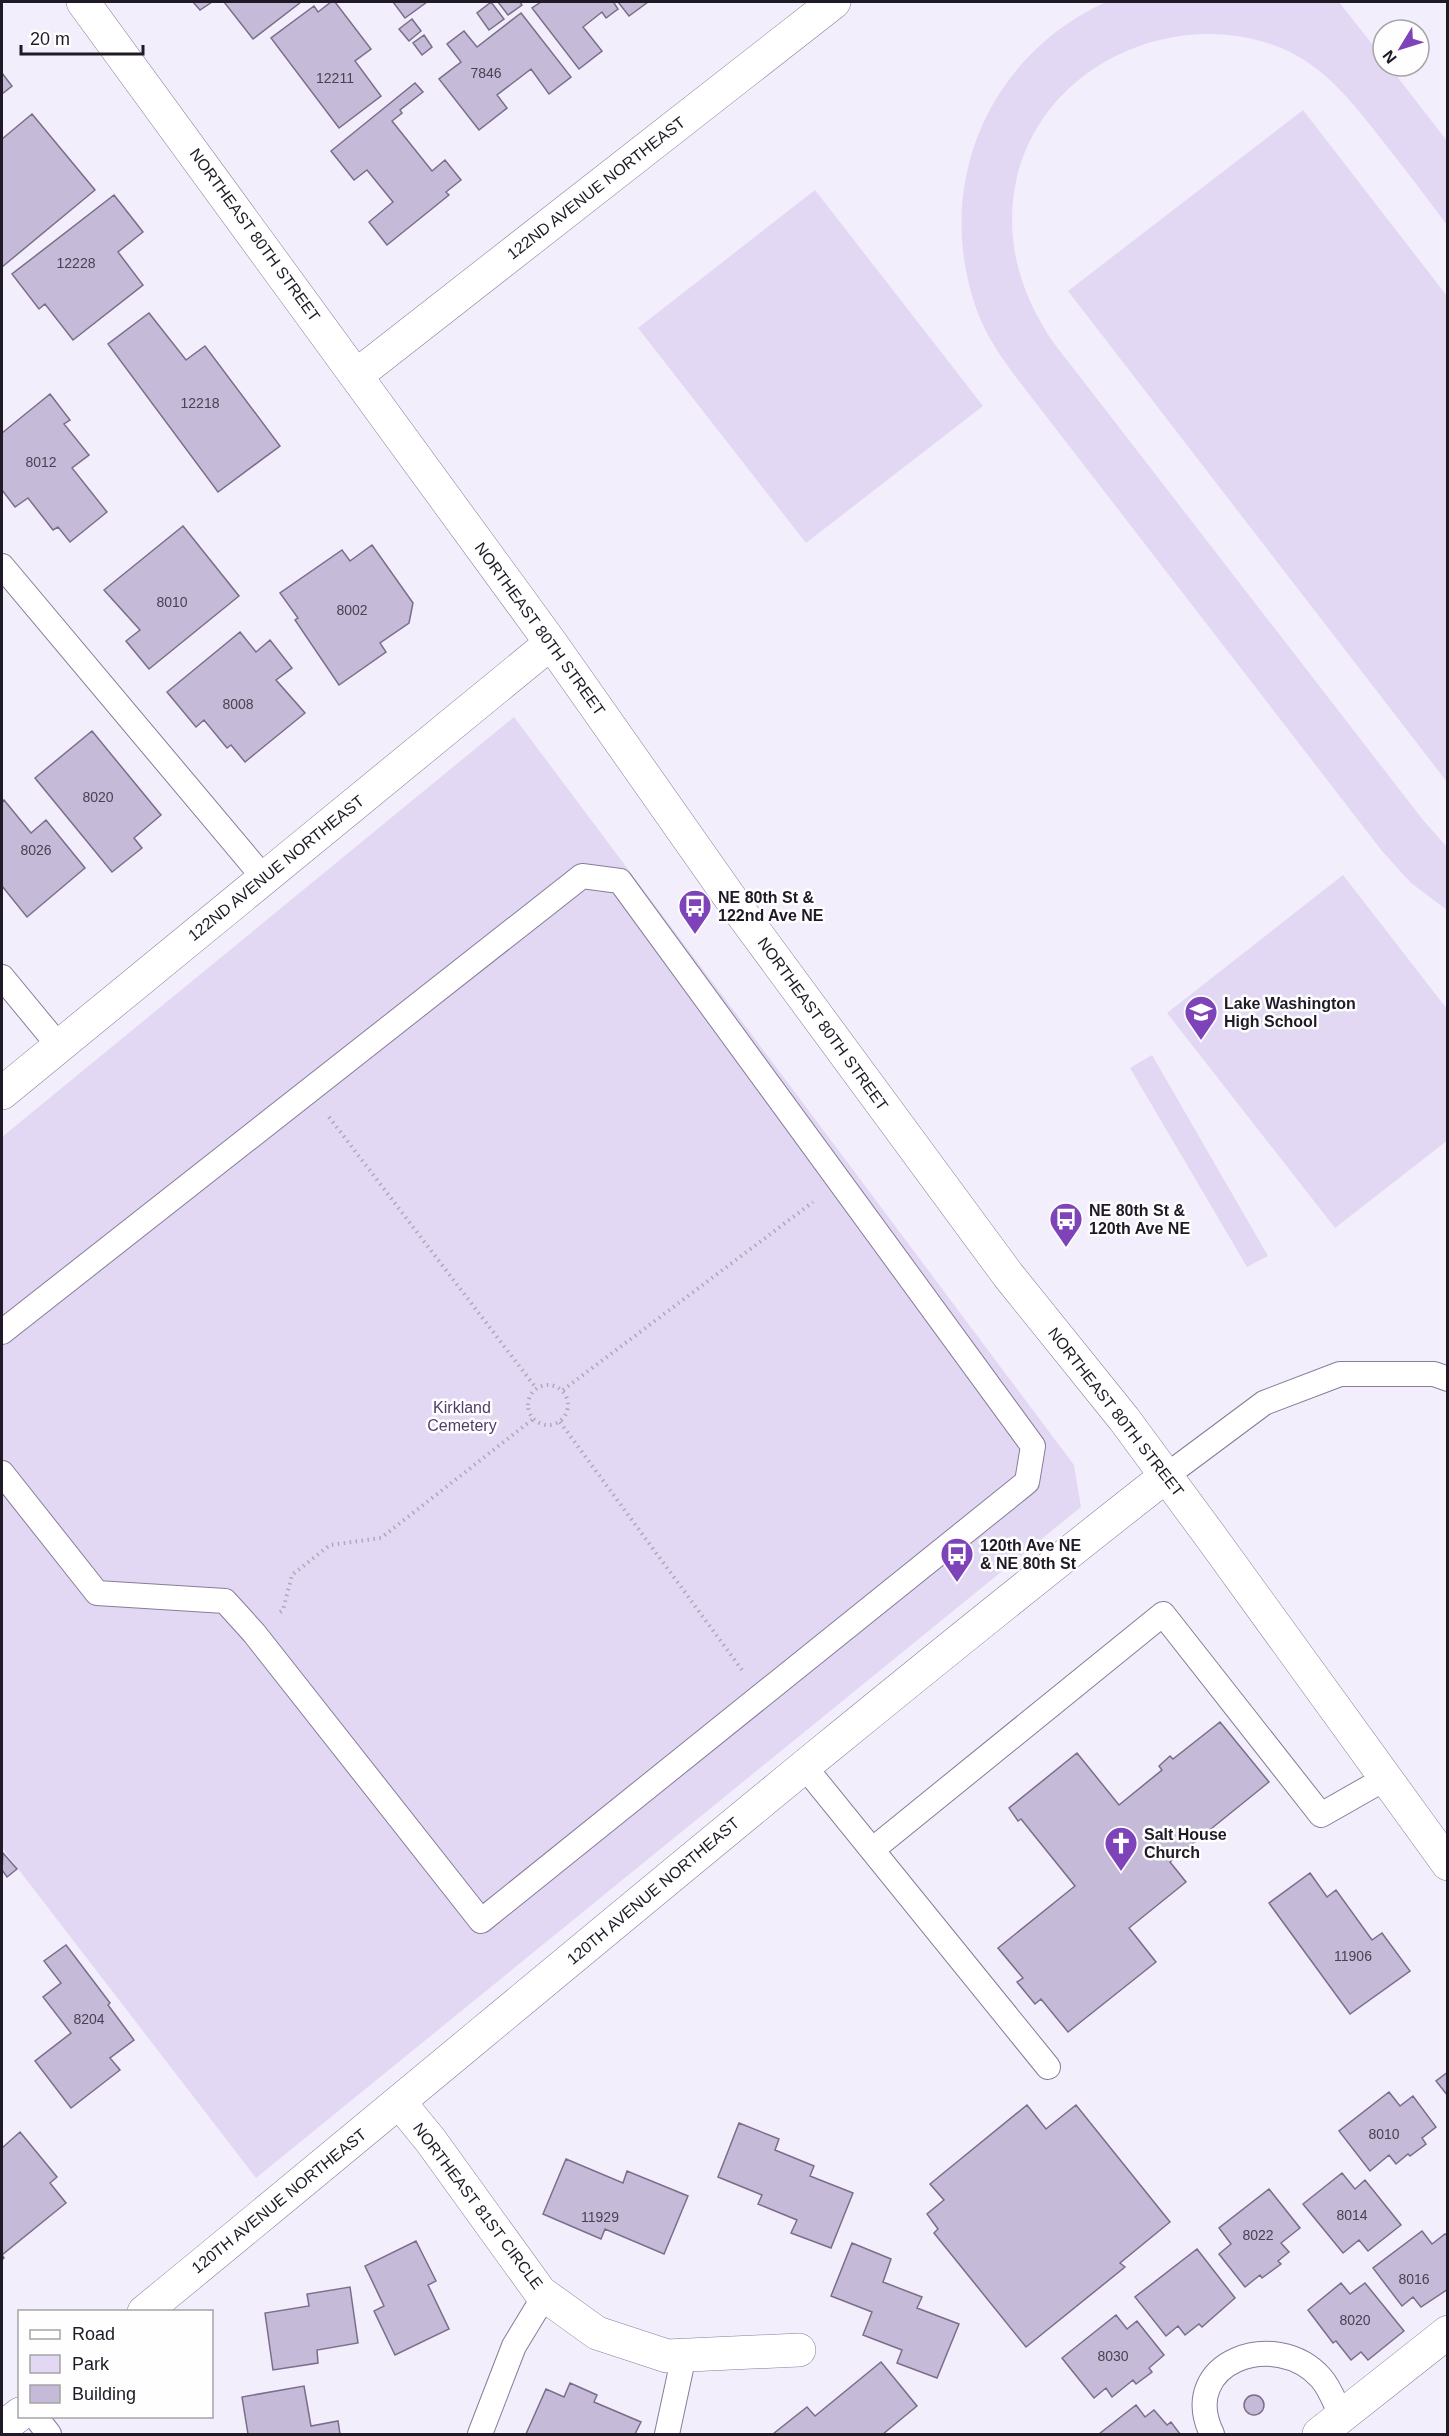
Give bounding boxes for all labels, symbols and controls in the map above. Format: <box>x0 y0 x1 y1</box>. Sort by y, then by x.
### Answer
scale bar <box>21 18 142 56</box>
north arrow <box>1371 18 1431 78</box>
text: 20 m <box>30 29 70 49</box>
text: N <box>1379 47 1400 67</box>
house number: 7846 <box>470 65 502 81</box>
house number: 12211 <box>316 70 354 86</box>
street label: 122ND AVENUE NORTHEAST <box>504 113 688 263</box>
street label: NORTHEAST 80TH STREET <box>187 145 323 325</box>
house number: 12228 <box>57 255 96 271</box>
house number: 12218 <box>181 395 220 411</box>
house number: 8012 <box>25 454 57 470</box>
street label: NORTHEAST 80TH STREET <box>472 539 608 719</box>
house number: 8010 <box>156 594 188 610</box>
house number: 8002 <box>336 602 368 618</box>
house number: 8008 <box>222 696 254 712</box>
house number: 8020 <box>82 789 114 805</box>
street label: 122ND AVENUE NORTHEAST <box>185 792 367 944</box>
house number: 8026 <box>20 842 52 858</box>
bus stop icon: NE 80th St & 122nd Ave NE <box>677 888 713 935</box>
place label: NE 80th St & 122nd Ave NE <box>718 889 824 924</box>
street label: NORTHEAST 80TH STREET <box>755 934 891 1114</box>
school or university icon: Lake Washington High School <box>1183 994 1219 1041</box>
place label: Lake Washington High School <box>1224 995 1356 1030</box>
bus stop icon: NE 80th St & 120th Ave NE <box>1048 1201 1084 1248</box>
place label: NE 80th St & 120th Ave NE <box>1089 1202 1190 1237</box>
street label: NORTHEAST 80TH STREET <box>1045 1324 1187 1500</box>
park label: Kirkland Cemetery <box>427 1399 497 1434</box>
bus stop icon: 120th Ave NE & NE 80th St <box>939 1536 975 1583</box>
place label: 120th Ave NE & NE 80th St <box>980 1537 1081 1572</box>
street label: 120TH AVENUE NORTHEAST <box>564 1814 743 1968</box>
church icon: Salt House Church <box>1103 1825 1139 1872</box>
place label: Salt House Church <box>1144 1826 1227 1861</box>
house number: 11906 <box>1334 1948 1372 1964</box>
house number: 8204 <box>73 2011 105 2027</box>
street label: NORTHEAST 81ST CIRCLE <box>410 2120 546 2292</box>
street label: 120TH AVENUE NORTHEAST <box>189 2125 370 2277</box>
house number: 8010 <box>1368 2126 1400 2142</box>
house number: 8014 <box>1336 2207 1368 2223</box>
house number: 11929 <box>581 2209 619 2225</box>
house number: 8022 <box>1242 2227 1274 2243</box>
house number: 8016 <box>1398 2271 1430 2287</box>
legend <box>18 2310 213 2418</box>
house number: 8020 <box>1339 2312 1371 2328</box>
text: Road <box>72 2324 115 2344</box>
house number: 8030 <box>1097 2348 1129 2364</box>
text: Park <box>72 2354 110 2374</box>
text: Building <box>72 2384 136 2404</box>

